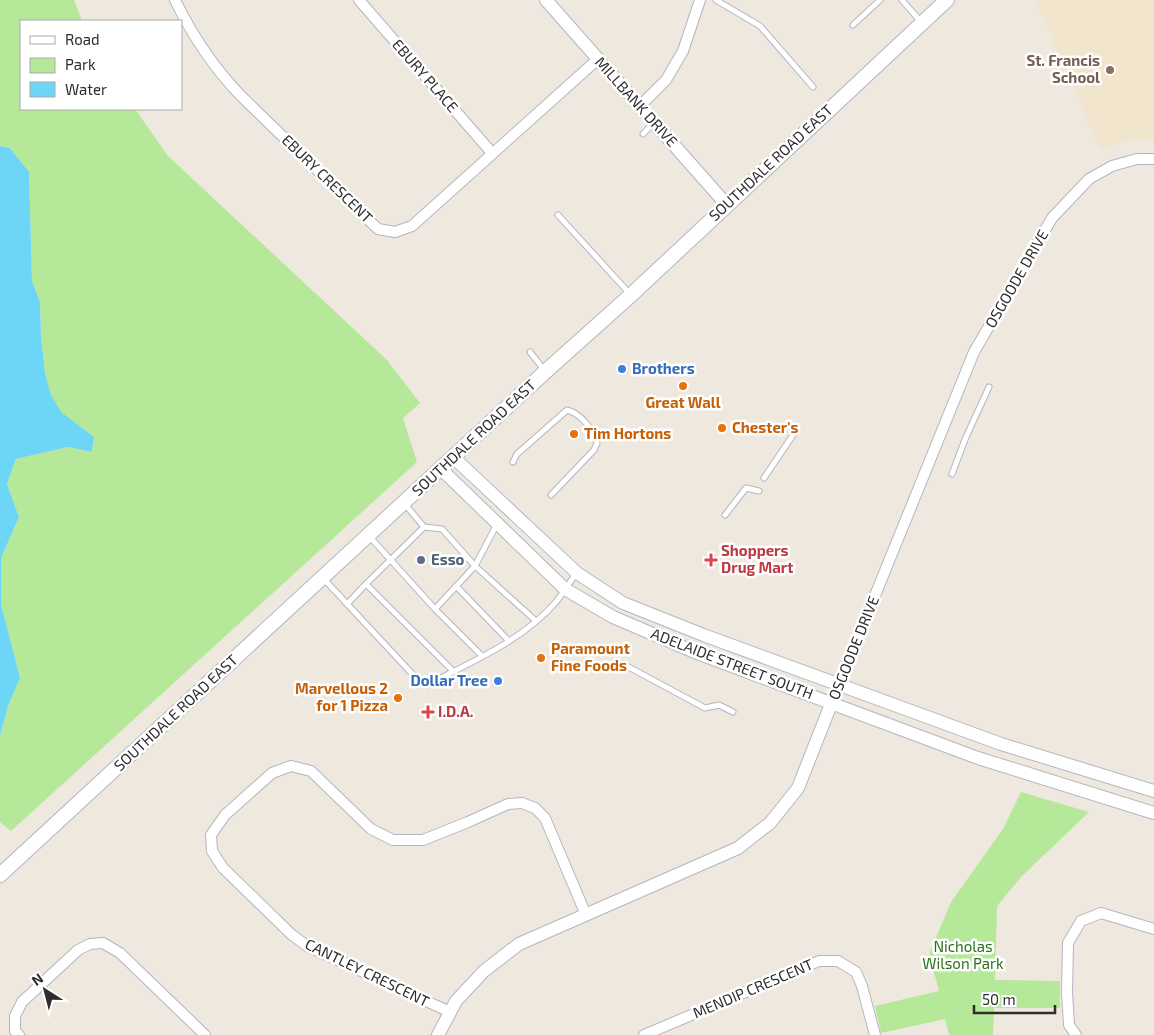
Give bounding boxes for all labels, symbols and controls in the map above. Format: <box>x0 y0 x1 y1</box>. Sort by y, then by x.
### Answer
legend <box>20 20 182 110</box>
text: Road <box>65 30 100 48</box>
street label: EBURY PLACE <box>389 35 462 116</box>
place label: St. Francis School <box>1026 51 1100 86</box>
street label: MILLBANK DRIVE <box>592 53 682 150</box>
text: Park <box>65 55 96 73</box>
marker: St. Francis School <box>1104 64 1116 76</box>
text: Water <box>65 80 107 98</box>
street label: SOUTHDALE ROAD EAST <box>705 100 836 224</box>
street label: EBURY CRESCENT <box>279 130 377 226</box>
street label: OSGOODE DRIVE <box>981 226 1052 331</box>
place label: Brothers <box>632 359 695 377</box>
marker: Brothers <box>616 363 628 375</box>
street label: SOUTHDALE ROAD EAST <box>408 375 539 499</box>
marker: Great Wall <box>677 380 689 392</box>
place label: Great Wall <box>645 393 721 411</box>
place label: Chester's <box>732 418 798 436</box>
marker: Chester's <box>716 422 728 434</box>
place label: Tim Hortons <box>584 424 671 442</box>
marker: Tim Hortons <box>568 428 580 440</box>
place label: Shoppers Drug Mart <box>721 541 793 576</box>
place label: Esso <box>431 550 465 568</box>
marker: Esso <box>415 554 427 566</box>
marker: Shoppers Drug Mart <box>705 554 717 566</box>
street label: OSGOODE DRIVE <box>824 593 882 702</box>
street label: ADELAIDE STREET SOUTH <box>649 624 816 702</box>
place label: Paramount Fine Foods <box>551 639 630 674</box>
street label: SOUTHDALE ROAD EAST <box>110 650 241 774</box>
marker: Paramount Fine Foods <box>535 652 547 664</box>
place label: Dollar Tree <box>410 671 488 689</box>
marker: Dollar Tree <box>492 675 504 687</box>
place label: Marvellous 2 for 1 Pizza <box>295 679 388 714</box>
marker: Marvellous 2 for 1 Pizza <box>392 692 404 704</box>
place label: I.D.A. <box>438 702 473 720</box>
marker: I.D.A. <box>422 706 434 718</box>
street label: CANTLEY CRESCENT <box>303 934 433 1010</box>
park label: Nicholas Wilson Park <box>922 937 1004 972</box>
street label: MENDIP CRESCENT <box>690 955 816 1022</box>
north arrow <box>20 965 70 1015</box>
text: N <box>28 969 46 989</box>
scale bar <box>974 982 1055 1014</box>
text: 50 m <box>982 990 1016 1008</box>

